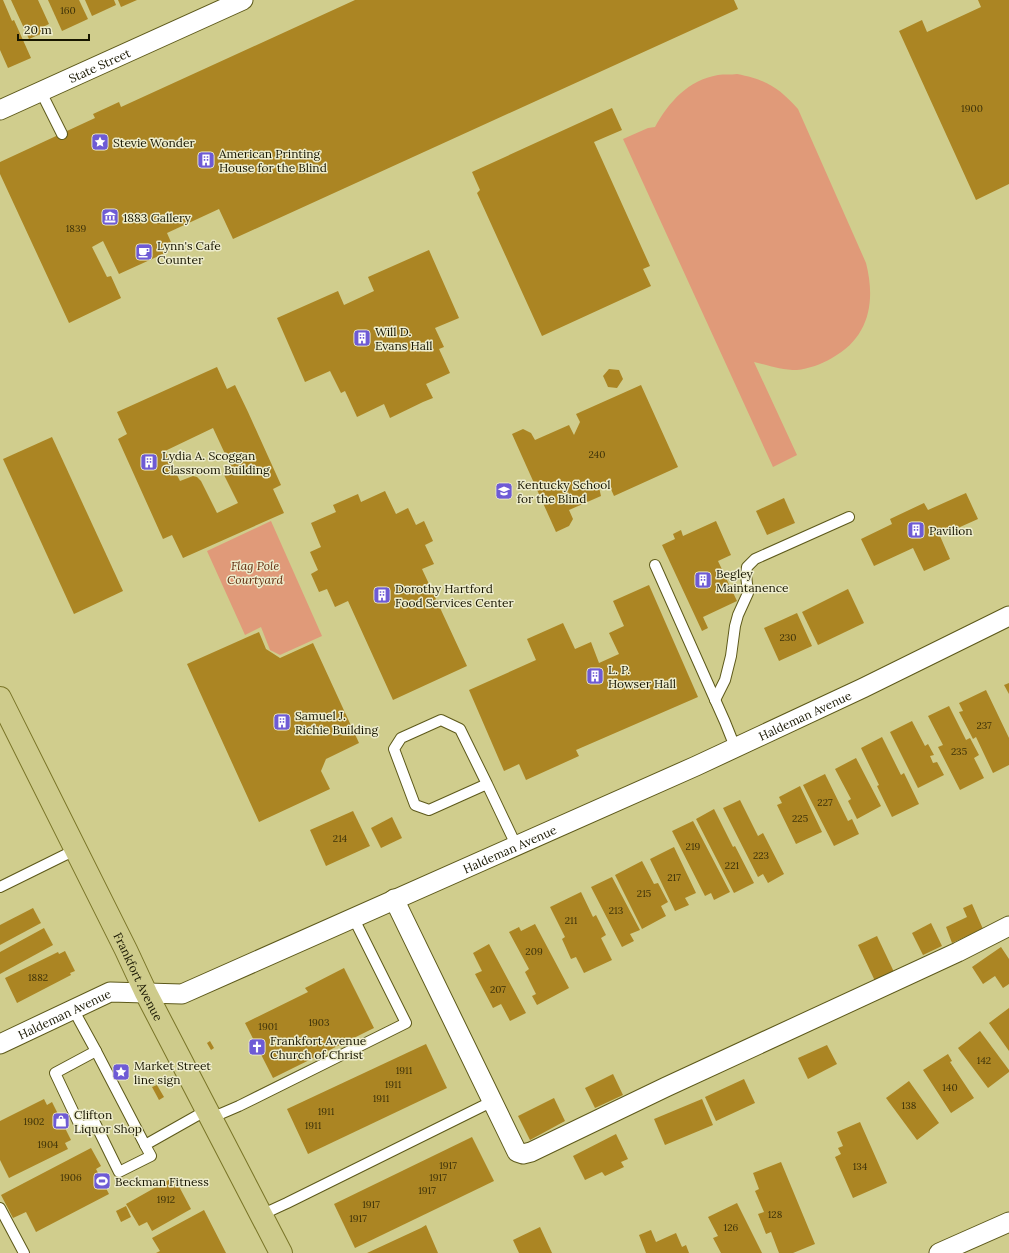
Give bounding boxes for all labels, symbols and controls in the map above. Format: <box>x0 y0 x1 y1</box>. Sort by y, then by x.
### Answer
house number: 160 <box>60 4 76 17</box>
scale bar <box>18 16 89 42</box>
text: 20 m <box>24 22 52 37</box>
street label: State Street <box>66 44 133 85</box>
house number: 1900 <box>961 102 983 115</box>
place icon: Stevie Wonder <box>90 132 110 152</box>
place label: Stevie Wonder <box>113 135 195 150</box>
place label: American Printing House for the Blind <box>218 146 327 175</box>
building icon: American Printing House for the Blind <box>196 150 216 170</box>
museum icon: 1883 Gallery <box>100 207 120 227</box>
place label: 1883 Gallery <box>123 210 191 225</box>
house number: 1839 <box>66 222 87 235</box>
place label: Lynn's Cafe Counter <box>157 238 221 267</box>
cafe icon: Lynn's Cafe Counter <box>134 242 154 262</box>
place label: Will D. Evans Hall <box>375 324 432 353</box>
building icon: Will D. Evans Hall <box>352 328 372 348</box>
place label: Lydia A. Scoggan Classroom Building <box>162 448 270 477</box>
house number: 240 <box>589 448 605 461</box>
building icon: Lydia A. Scoggan Classroom Building <box>139 452 159 472</box>
place label: Kentucky School for the Blind <box>517 477 611 506</box>
school or university icon: Kentucky School for the Blind <box>494 481 514 501</box>
building icon: Pavilion <box>906 520 926 540</box>
place label: Pavilion <box>929 523 973 538</box>
park label: Flag Pole Courtyard <box>227 558 283 587</box>
place label: Begley Maintanence <box>716 566 789 595</box>
building icon: Begley Maintanence <box>693 570 713 590</box>
place label: Dorothy Hartford Food Services Center <box>395 581 515 610</box>
building icon: Dorothy Hartford Food Services Center <box>372 585 392 605</box>
house number: 230 <box>780 631 797 644</box>
place label: L. P. Howser Hall <box>608 662 676 691</box>
building icon: L. P. Howser Hall <box>585 666 605 686</box>
street label: Haldeman Avenue <box>756 687 854 743</box>
place label: Samuel J. Richie Building <box>295 708 379 737</box>
building icon: Samuel J. Richie Building <box>272 712 292 732</box>
house number: 237 <box>976 719 992 732</box>
house number: 235 <box>951 745 967 758</box>
house number: 227 <box>817 796 833 809</box>
house number: 225 <box>792 812 808 825</box>
street label: Haldeman Avenue <box>460 821 559 876</box>
house number: 214 <box>333 832 348 845</box>
house number: 219 <box>686 840 701 853</box>
house number: 223 <box>753 849 770 862</box>
house number: 221 <box>725 859 740 872</box>
house number: 217 <box>667 871 681 884</box>
house number: 215 <box>637 887 651 900</box>
house number: 213 <box>609 904 624 917</box>
house number: 211 <box>565 914 578 927</box>
street label: Frankfort Avenue <box>111 930 167 1024</box>
house number: 209 <box>525 945 543 958</box>
house number: 1882 <box>28 971 48 984</box>
house number: 207 <box>490 983 506 996</box>
street label: Haldeman Avenue <box>15 985 113 1042</box>
house number: 1903 <box>308 1016 330 1029</box>
house number: 1901 <box>258 1020 278 1033</box>
place label: Frankfort Avenue Church of Christ <box>270 1033 367 1062</box>
church icon: Frankfort Avenue Church of Christ <box>247 1037 267 1057</box>
house number: 142 <box>977 1054 991 1067</box>
place label: Market Street line sign <box>134 1058 211 1087</box>
place icon: Market Street line sign <box>111 1062 131 1082</box>
house number: 1911 <box>396 1064 413 1077</box>
house number: 1911 <box>385 1078 402 1091</box>
house number: 140 <box>942 1081 958 1094</box>
house number: 1911 <box>373 1092 390 1105</box>
house number: 138 <box>902 1099 917 1112</box>
house number: 1911 <box>318 1105 335 1118</box>
place label: Clifton Liquor Shop <box>74 1107 142 1136</box>
shop icon: Clifton Liquor Shop <box>51 1111 71 1131</box>
house number: 1902 <box>24 1115 44 1128</box>
house number: 1911 <box>305 1119 322 1132</box>
house number: 1904 <box>37 1138 59 1151</box>
house number: 1917 <box>439 1159 457 1172</box>
house number: 134 <box>853 1160 868 1173</box>
house number: 1906 <box>60 1171 82 1184</box>
sports icon: Beckman Fitness <box>92 1171 112 1191</box>
house number: 1917 <box>429 1171 447 1184</box>
place label: Beckman Fitness <box>115 1174 209 1189</box>
house number: 1917 <box>418 1184 436 1197</box>
house number: 1912 <box>157 1193 175 1206</box>
house number: 1917 <box>362 1198 380 1211</box>
house number: 128 <box>768 1208 783 1221</box>
house number: 1917 <box>349 1212 367 1225</box>
house number: 126 <box>724 1221 739 1234</box>

